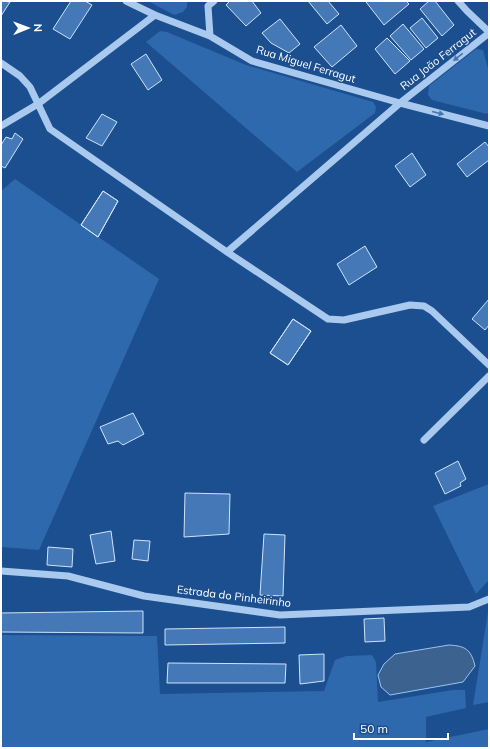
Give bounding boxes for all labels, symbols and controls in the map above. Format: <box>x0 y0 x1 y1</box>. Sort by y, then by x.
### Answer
north arrow <box>8 8 48 48</box>
text: N <box>31 24 45 32</box>
street label: Rua João Ferragut <box>397 25 479 93</box>
street label: Rua Miguel Ferragut <box>255 42 358 86</box>
one-way arrow <box>453 53 464 61</box>
one-way arrow <box>431 110 444 116</box>
street label: Estrada do Pinheirinho <box>176 582 292 610</box>
scale bar <box>354 715 448 741</box>
text: 50 m <box>360 721 388 736</box>

